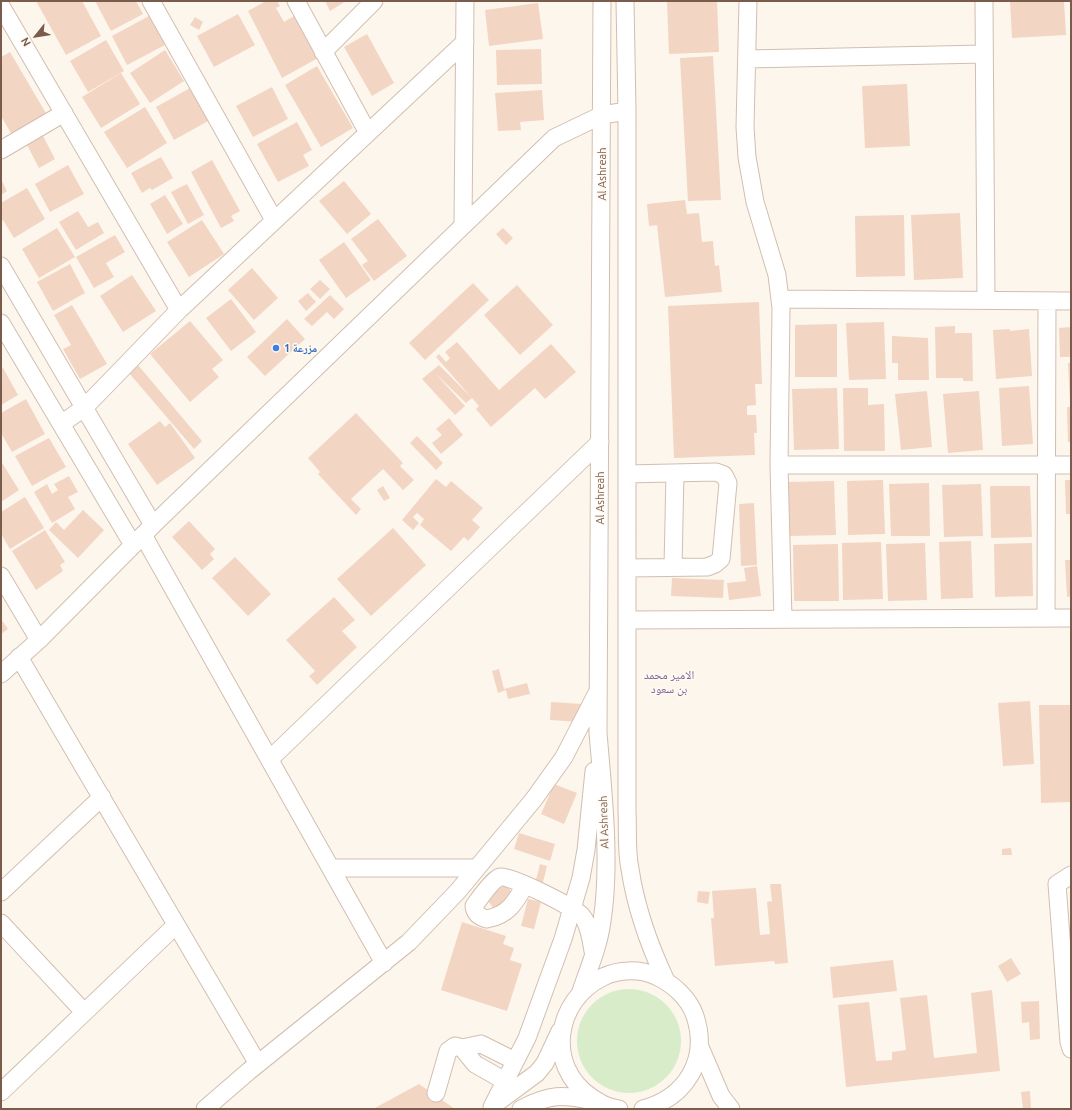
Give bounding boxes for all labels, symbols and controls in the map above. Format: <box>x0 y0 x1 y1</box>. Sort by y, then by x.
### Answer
north arrow <box>16 16 56 56</box>
text: N <box>18 35 33 49</box>
street label: Al Ashreah <box>595 147 609 201</box>
place label: مزرعة 1 <box>284 341 317 355</box>
marker: مزرعة 1 <box>271 343 281 353</box>
street label: Al Ashreah <box>593 471 607 525</box>
district label: الامير محمد بن سعود <box>644 668 694 696</box>
street label: Al Ashreah <box>596 795 612 849</box>

